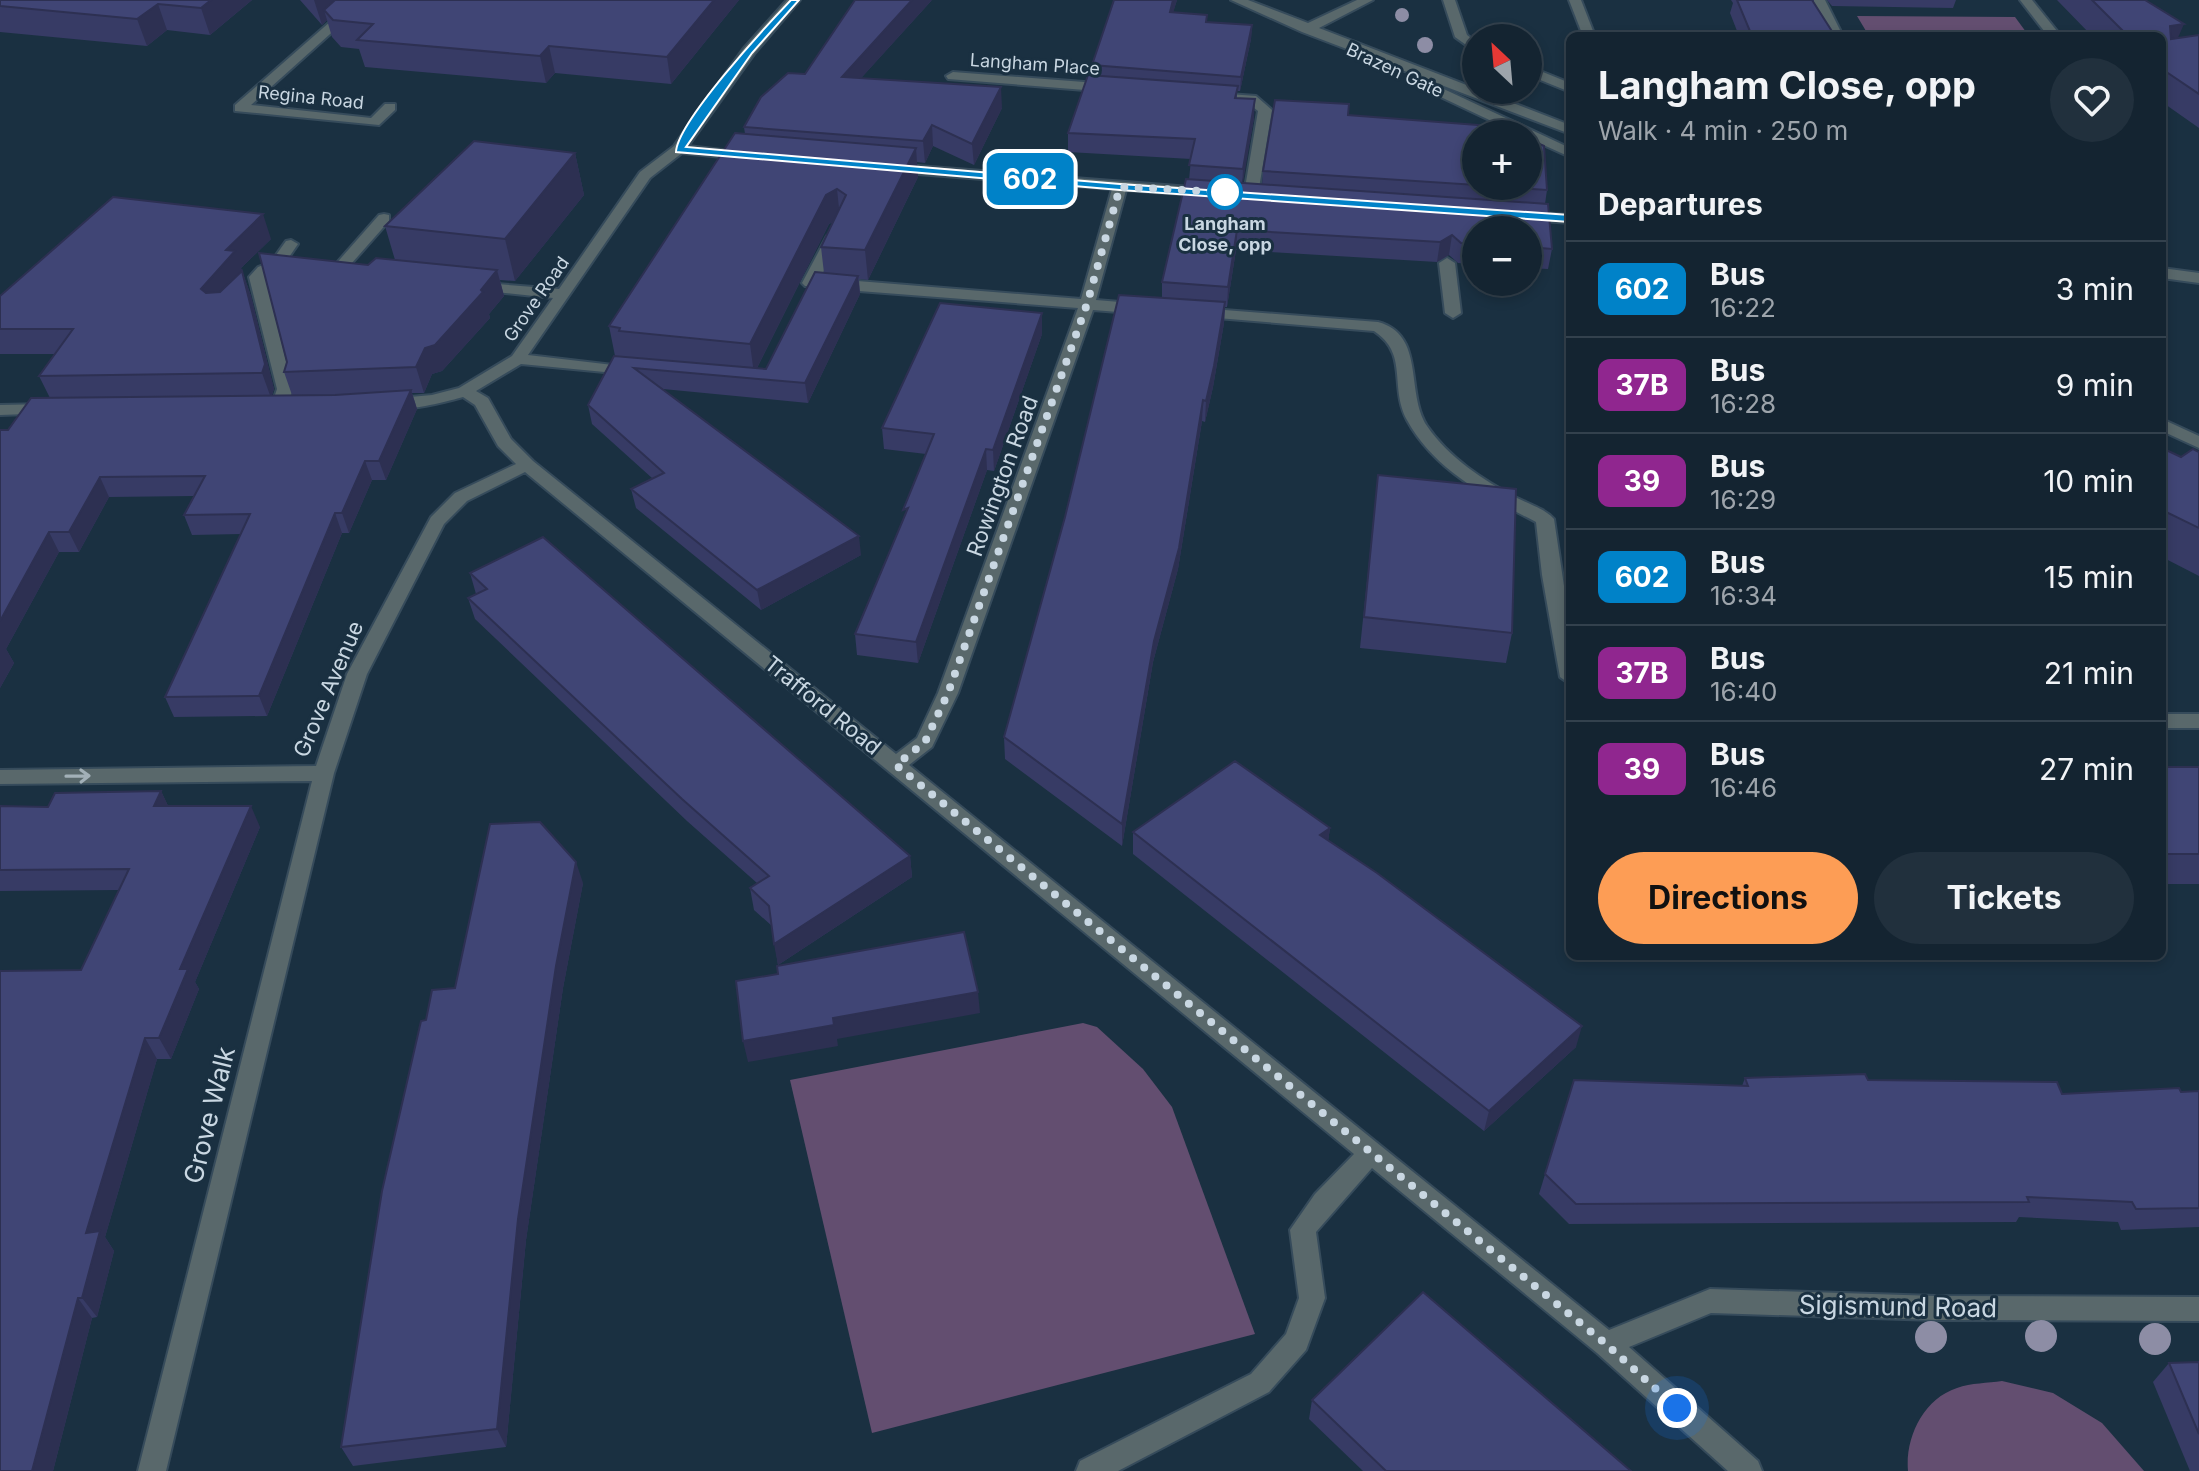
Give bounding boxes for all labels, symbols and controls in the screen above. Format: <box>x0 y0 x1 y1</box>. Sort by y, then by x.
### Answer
north arrow <box>1462 24 1542 104</box>
map controls <box>1462 24 1542 296</box>
street label: Brazen Gate <box>1343 38 1447 102</box>
street label: Langham Place <box>969 49 1101 79</box>
button: heart <box>2050 58 2134 142</box>
text: Langham Close, opp <box>1598 62 1976 108</box>
street label: Regina Road <box>257 81 365 113</box>
text: Walk · 4 min · 250 m <box>1598 115 1848 146</box>
button: + <box>1462 120 1542 200</box>
line badge: 602 <box>984 153 1076 205</box>
text: 602 <box>1003 162 1057 196</box>
marker: Langham Close, opp <box>1208 175 1242 209</box>
text: Departures <box>1598 186 1763 222</box>
place label: Langham Close, opp <box>1178 213 1272 255</box>
button: − <box>1462 216 1542 296</box>
street label: Grove Road <box>499 252 573 346</box>
text: Bus <box>1710 256 1765 292</box>
text: 3 min <box>2056 271 2134 307</box>
text: 602 <box>1615 272 1669 306</box>
text: 16:22 <box>1710 292 1776 323</box>
text: Bus <box>1710 352 1765 388</box>
text: 9 min <box>2056 367 2134 403</box>
text: 37B <box>1616 368 1668 402</box>
text: 16:28 <box>1710 388 1776 419</box>
street label: Rowington Road <box>961 392 1043 560</box>
text: Bus <box>1710 448 1765 484</box>
text: 10 min <box>2043 463 2134 499</box>
text: 39 <box>1624 464 1660 498</box>
text: 16:29 <box>1710 484 1776 515</box>
text: Bus <box>1710 544 1765 580</box>
text: 15 min <box>2044 559 2134 595</box>
text: 602 <box>1615 560 1669 594</box>
text: 16:34 <box>1710 580 1777 611</box>
street label: Grove Avenue <box>288 617 368 761</box>
text: Bus <box>1710 640 1765 676</box>
street label: Trafford Road <box>760 650 886 760</box>
text: 21 min <box>2044 655 2134 691</box>
text: 37B <box>1616 656 1668 690</box>
text: 16:40 <box>1710 676 1777 707</box>
text: Bus <box>1710 736 1765 772</box>
text: 27 min <box>2039 751 2134 787</box>
text: 39 <box>1624 752 1660 786</box>
one-way arrow <box>64 769 91 784</box>
text: 16:46 <box>1710 772 1777 803</box>
button: Directions <box>1598 852 1858 944</box>
button: Tickets <box>1874 852 2134 944</box>
street label: Grove Walk <box>177 1043 241 1187</box>
street label: Sigismund Road <box>1799 1289 1997 1323</box>
your location <box>1657 1388 1697 1428</box>

